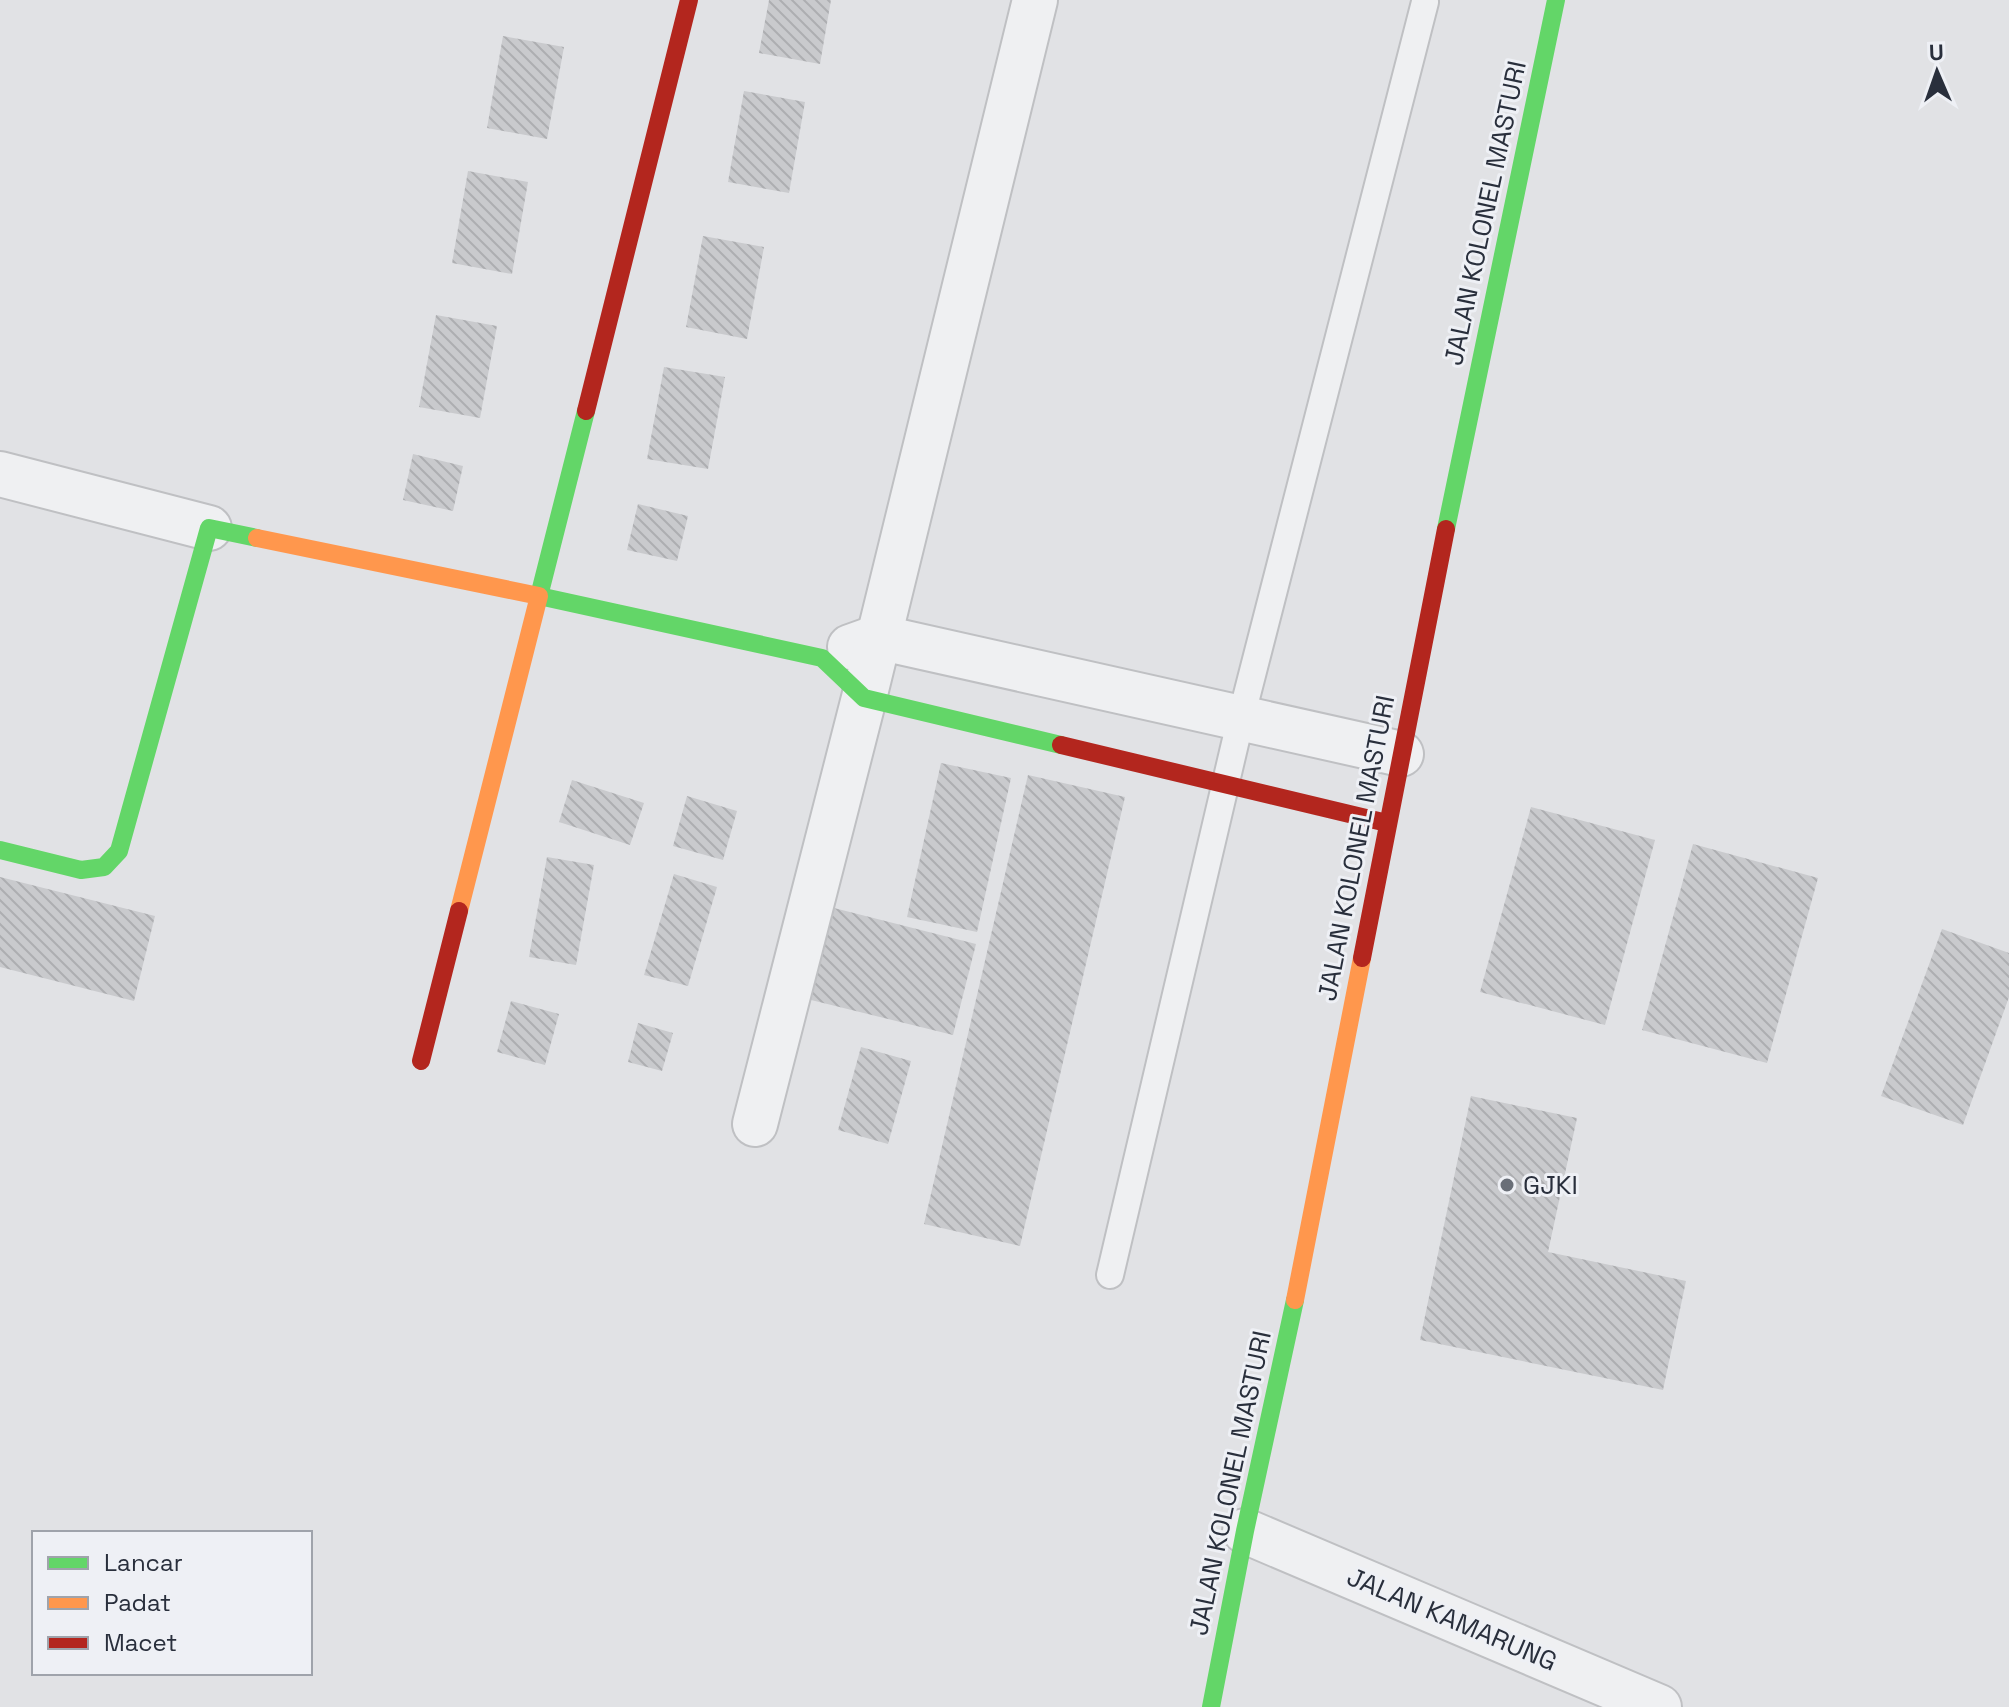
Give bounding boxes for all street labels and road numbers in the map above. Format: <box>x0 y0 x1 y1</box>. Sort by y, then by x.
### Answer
street label: JALAN KOLONEL MASTURI <box>1436 58 1534 368</box>
street label: JALAN KOLONEL MASTURI <box>1310 692 1402 1004</box>
street label: JALAN KOLONEL MASTURI <box>1181 1328 1279 1638</box>
street label: JALAN KAMARUNG <box>1342 1559 1562 1679</box>

